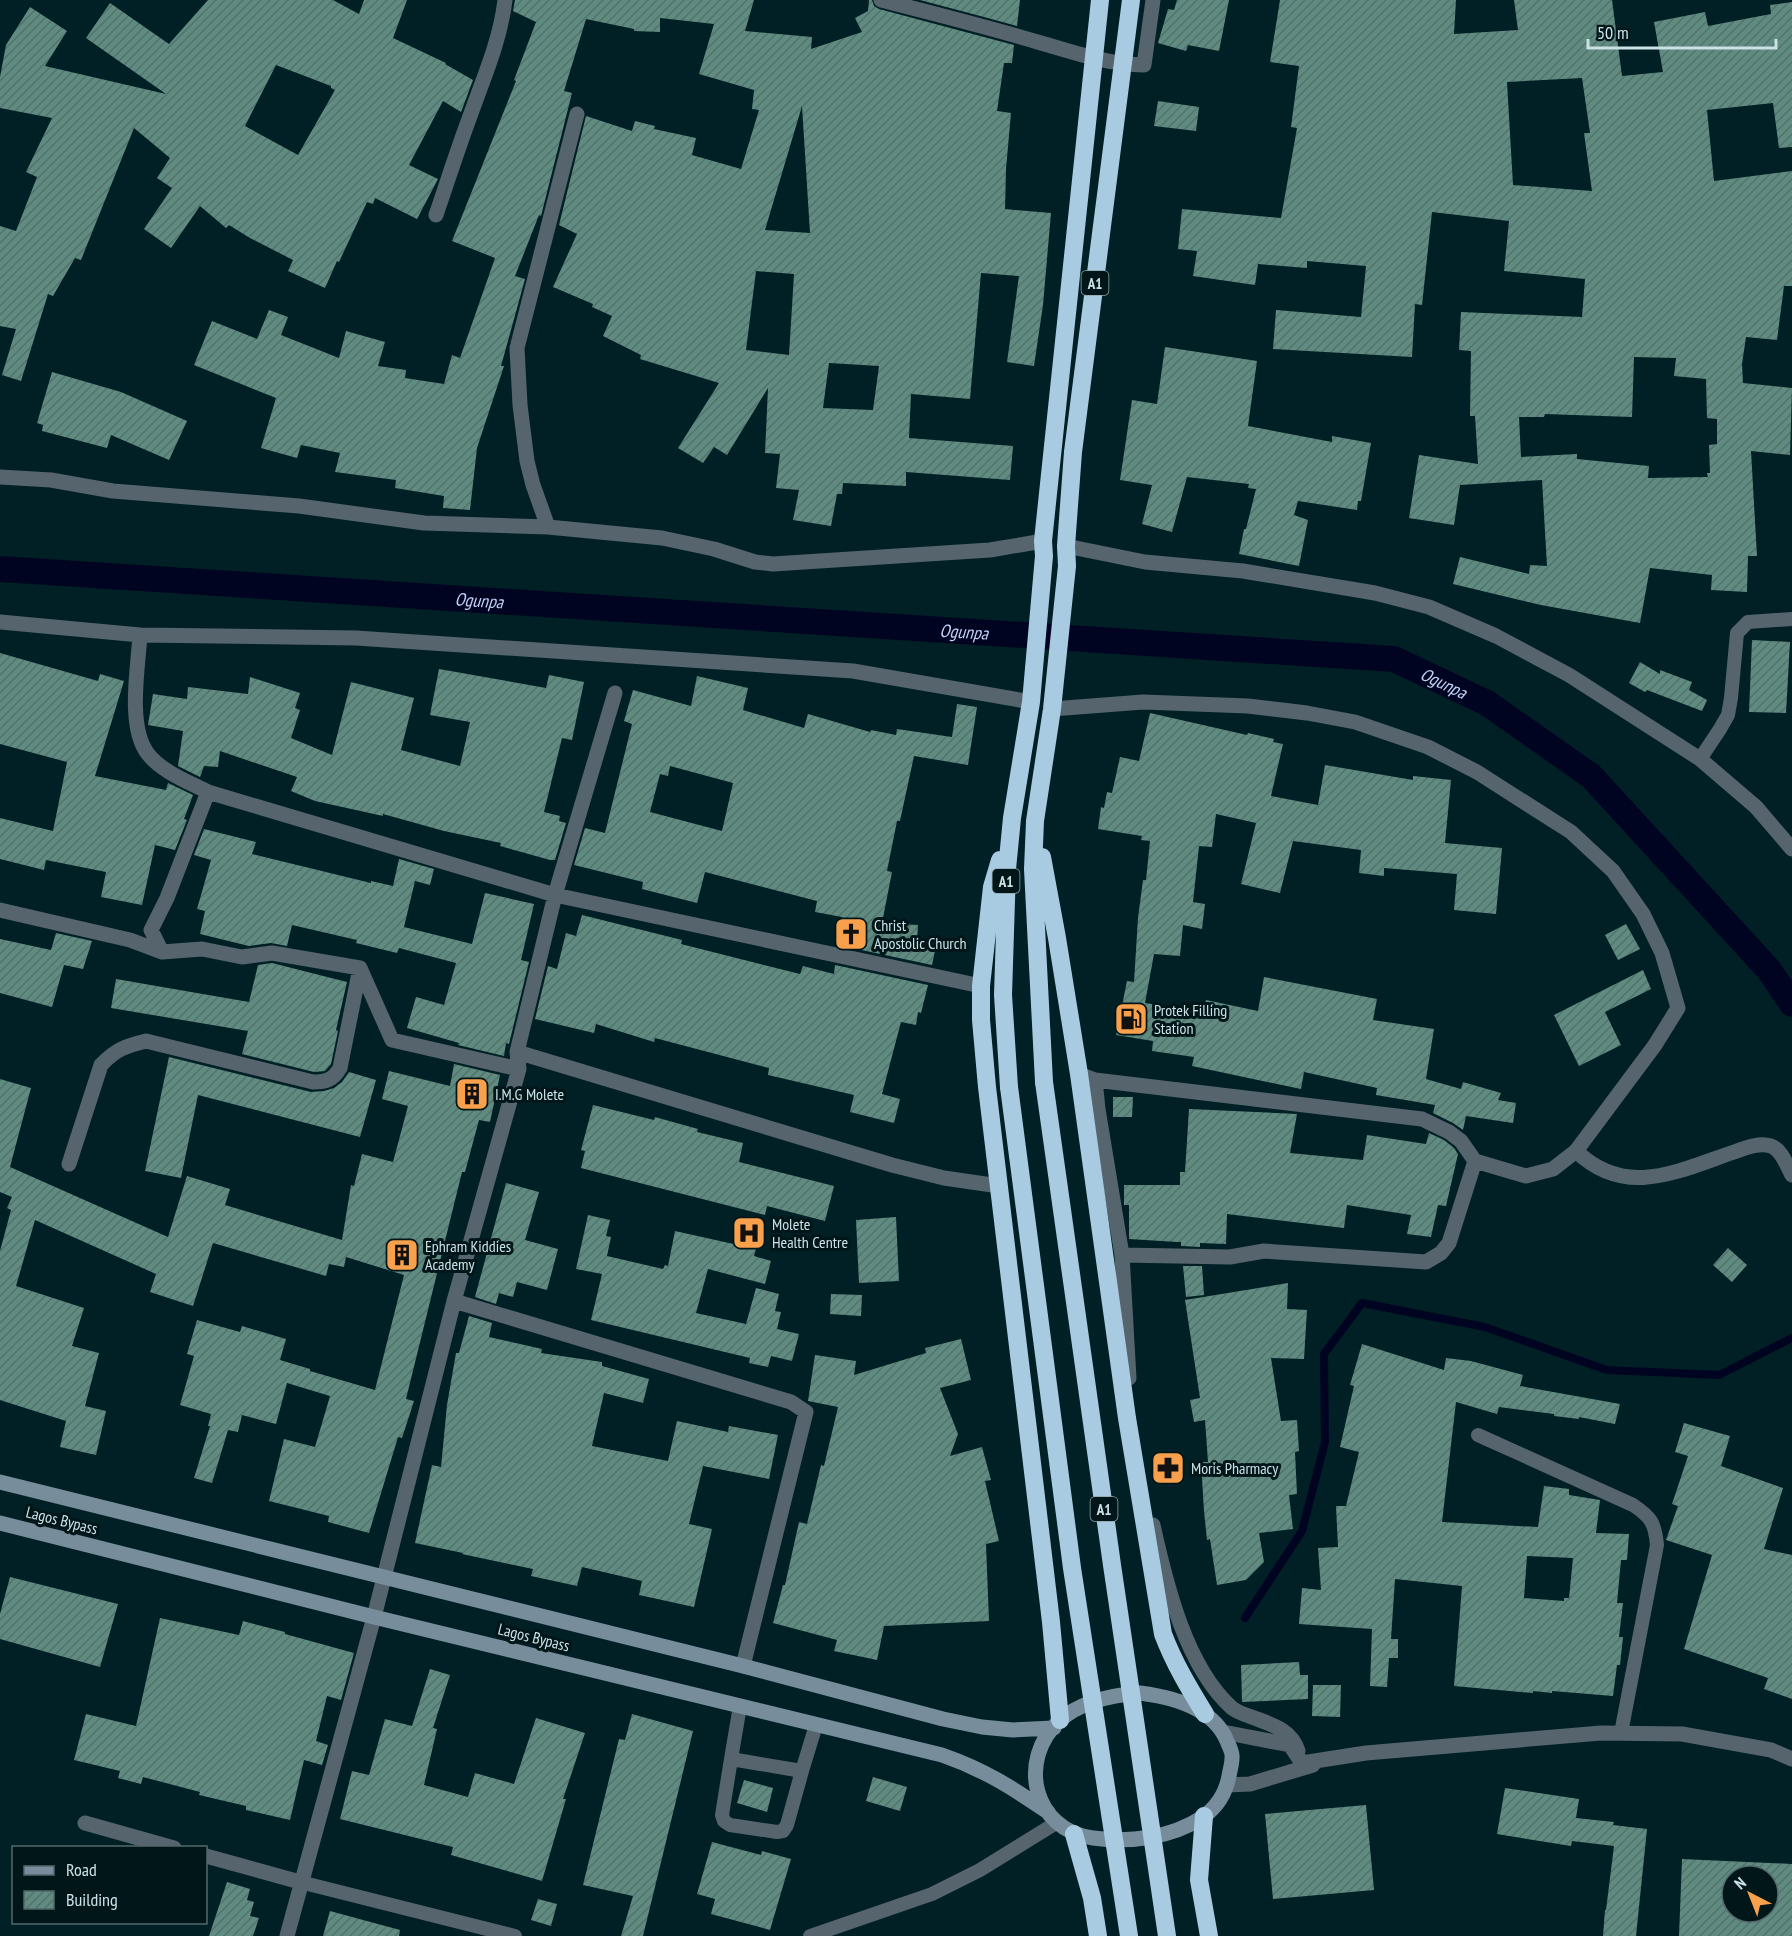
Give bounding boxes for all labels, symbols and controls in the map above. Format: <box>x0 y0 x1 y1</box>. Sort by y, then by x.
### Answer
scale bar <box>1588 12 1776 50</box>
text: 50 m <box>1597 21 1629 44</box>
road number: A1 <box>1082 271 1108 295</box>
water label: Ogunpa <box>454 587 505 613</box>
water label: Ogunpa <box>939 618 990 644</box>
water label: Ogunpa <box>1417 662 1471 704</box>
road number: A1 <box>992 869 1020 893</box>
place label: Christ Apostolic Church <box>874 915 966 953</box>
church icon: Christ Apostolic Church <box>833 916 869 952</box>
place label: Protek Filling Station <box>1154 1000 1227 1038</box>
fuel station icon: Protek Filling Station <box>1113 1001 1149 1037</box>
building icon: I.M.G Molete <box>454 1076 490 1112</box>
place label: I.M.G Molete <box>495 1084 564 1104</box>
place label: Molete Health Centre <box>772 1214 848 1252</box>
hospital icon: Molete Health Centre <box>731 1215 767 1251</box>
place label: Ephram Kiddies Academy <box>425 1236 511 1274</box>
building icon: Ephram Kiddies Academy <box>384 1237 420 1273</box>
pharmacy icon: Moris Pharmacy <box>1150 1450 1186 1486</box>
place label: Moris Pharmacy <box>1191 1458 1278 1478</box>
road number: A1 <box>1090 1497 1118 1521</box>
street label: Lagos Bypass <box>24 1501 100 1539</box>
street label: Lagos Bypass <box>496 1618 572 1656</box>
legend <box>12 1846 207 1924</box>
text: Road <box>66 1858 97 1881</box>
north arrow <box>1720 1864 1780 1924</box>
text: N <box>1730 1873 1750 1893</box>
text: Building <box>66 1888 118 1911</box>

